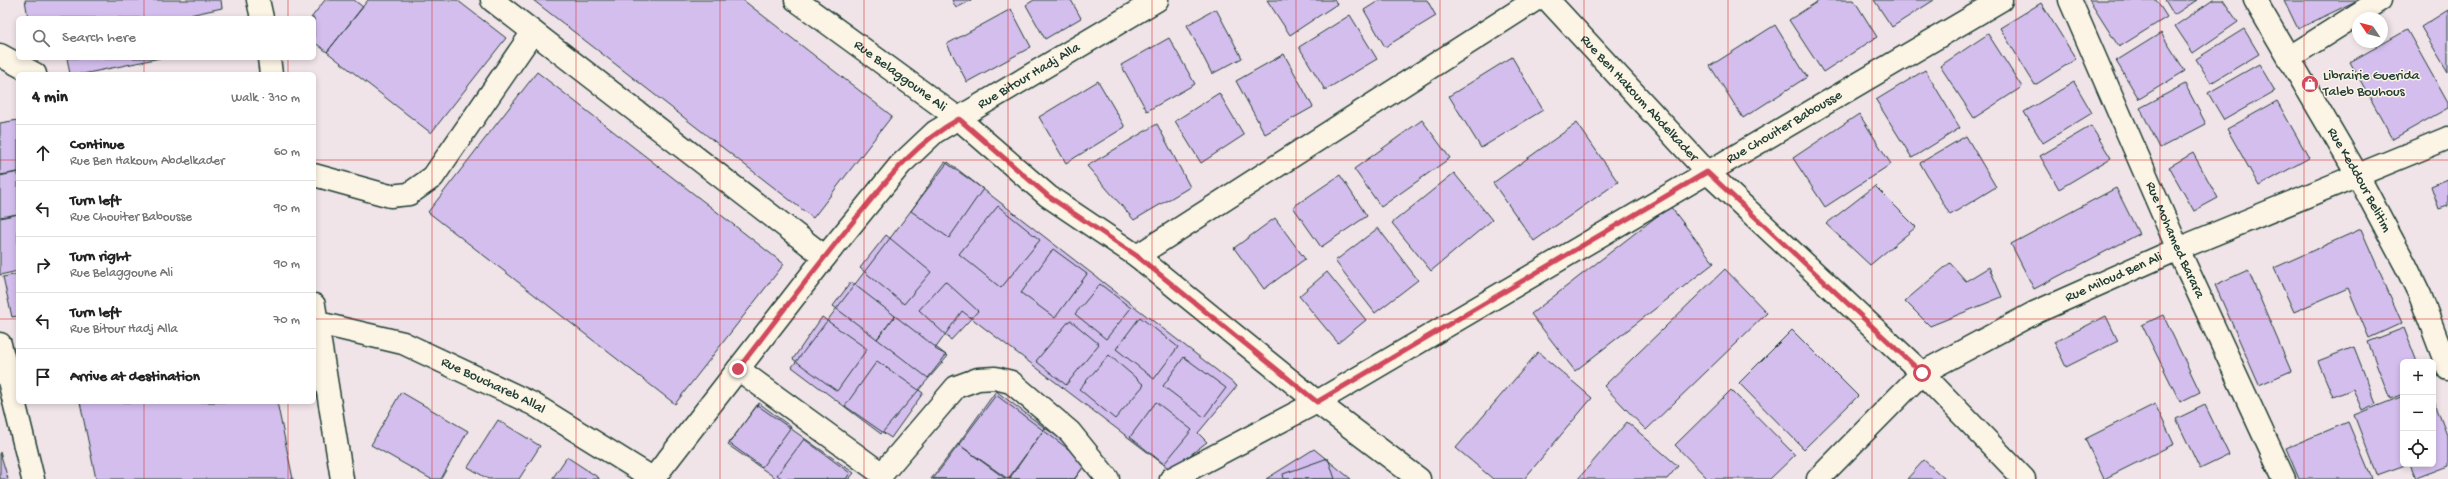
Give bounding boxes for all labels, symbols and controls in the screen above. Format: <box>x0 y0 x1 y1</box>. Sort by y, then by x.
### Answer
north arrow <box>2352 12 2388 48</box>
search box <box>16 16 316 60</box>
icon: search <box>30 27 52 49</box>
text: Search here <box>62 29 136 47</box>
street label: Rue Ben Hakoum Abdelkader <box>1576 31 1702 166</box>
street label: Rue Belaggoune Ali <box>850 36 950 116</box>
street label: Rue Bitour Hadj Alla <box>975 38 1084 113</box>
place label: Librairie Guerida Taleb Bouhous <box>2322 68 2421 101</box>
shop icon: Librairie Guerida Taleb Bouhous <box>2300 74 2320 94</box>
street label: Rue Chouiter Babousse <box>1723 86 1846 168</box>
text: 4 min <box>32 88 68 108</box>
text: Walk · 310 m <box>231 91 300 106</box>
street label: Rue Keddour Belitim <box>2323 125 2395 235</box>
text: Continue <box>70 136 124 154</box>
icon: ahead <box>32 142 54 164</box>
text: 60 m <box>274 145 300 160</box>
text: Rue Ben Hakoum Abdelkader <box>70 154 225 169</box>
street label: Rue Mohamed Barara <box>2141 179 2209 302</box>
text: Turn left <box>70 192 121 210</box>
icon: left <box>32 198 54 220</box>
text: 90 m <box>274 201 300 216</box>
text: Rue Chouiter Babousse <box>70 210 192 225</box>
text: Turn right <box>70 248 130 266</box>
street label: Rue Miloud Ben Ali <box>2063 248 2165 306</box>
icon: right <box>32 254 54 276</box>
text: 90 m <box>274 257 300 272</box>
text: Rue Belaggoune Ali <box>70 266 173 281</box>
text: Turn left <box>70 304 121 322</box>
icon: left <box>32 310 54 332</box>
text: 70 m <box>274 313 300 328</box>
text: Rue Bitour Hadj Alla <box>70 322 178 337</box>
street label: Rue Bouchareb Allal <box>438 353 549 418</box>
map controls <box>2400 359 2436 467</box>
button: + <box>2400 359 2436 395</box>
route end <box>729 360 747 378</box>
route start <box>1913 364 1931 382</box>
icon: arrive <box>32 366 54 388</box>
text: Arrive at destination <box>70 368 200 386</box>
button: − <box>2400 395 2436 431</box>
button: locate <box>2400 431 2436 467</box>

